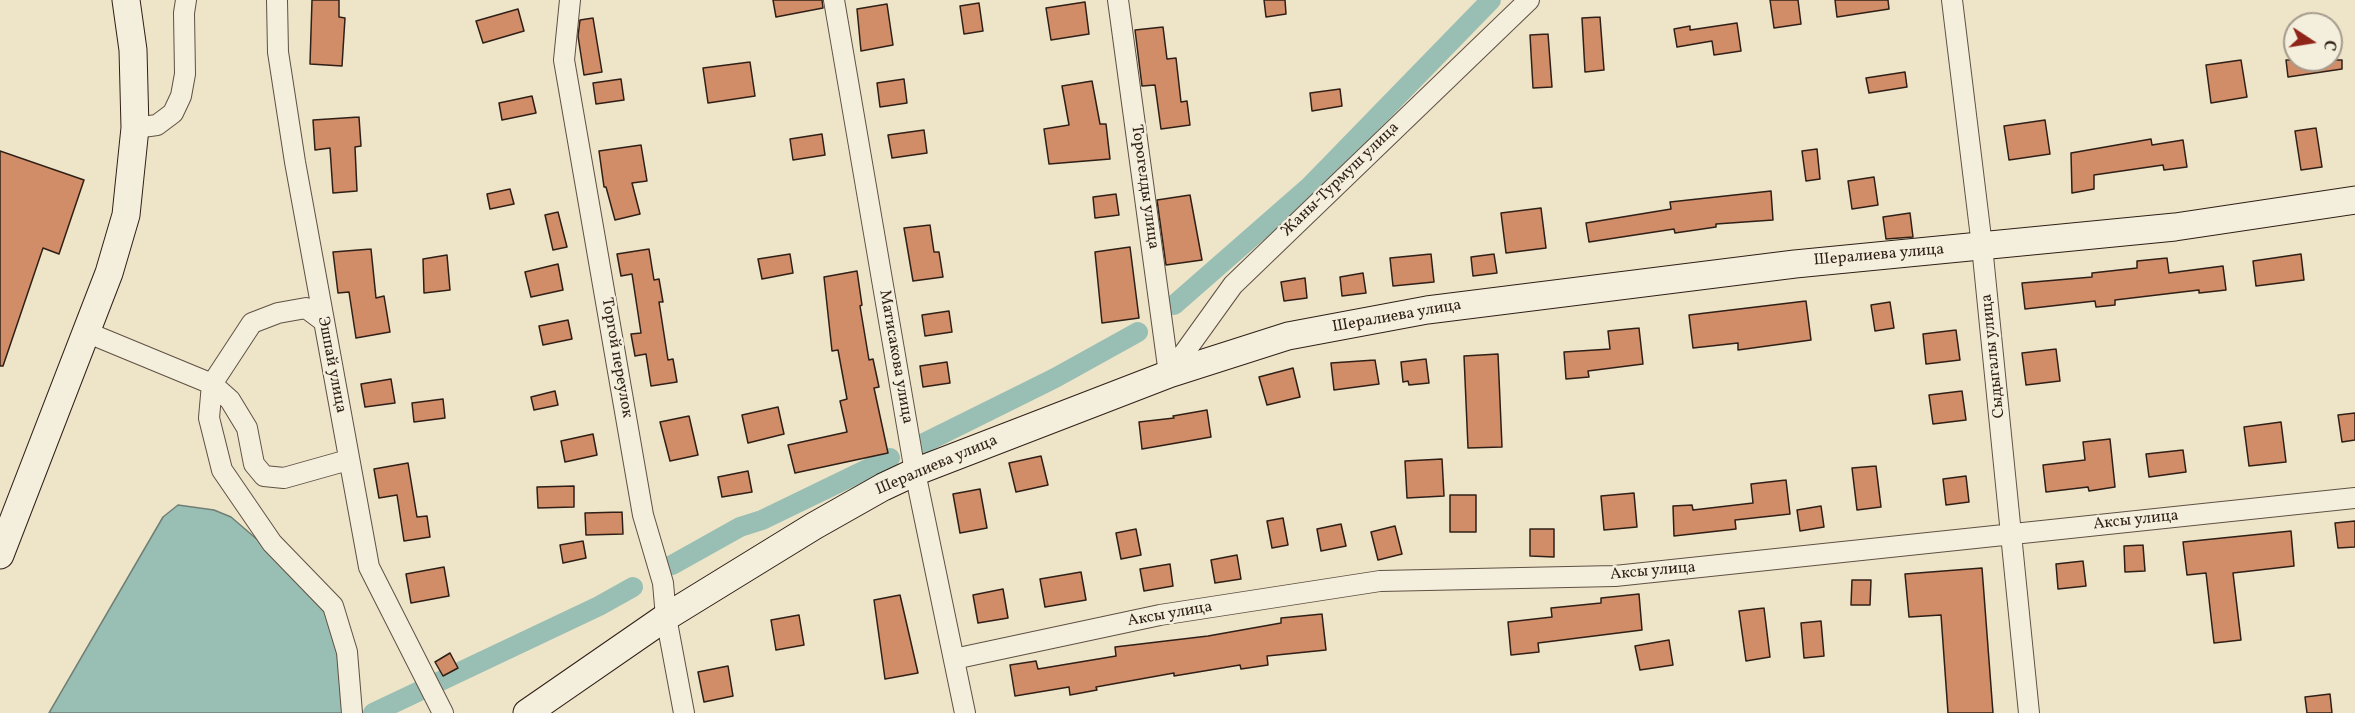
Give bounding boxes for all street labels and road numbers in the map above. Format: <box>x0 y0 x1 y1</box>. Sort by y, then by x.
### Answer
street label: Жаны-Турмуш улица <box>1278 119 1404 241</box>
street label: Торогелды улица <box>1126 123 1162 251</box>
street label: Шералиева улица <box>1813 241 1945 271</box>
street label: Матисакова улица <box>874 289 916 425</box>
street label: Сыдыгалы улица <box>1978 293 2010 419</box>
street label: Торгой переулок <box>596 296 636 420</box>
street label: Шералиева улица <box>1331 296 1463 338</box>
street label: Эшпай улица <box>312 315 350 415</box>
street label: Шералиева улица <box>873 432 1001 500</box>
street label: Аксы улица <box>2092 507 2180 535</box>
street label: Аксы улица <box>1609 559 1697 585</box>
street label: Аксы улица <box>1126 598 1214 632</box>

